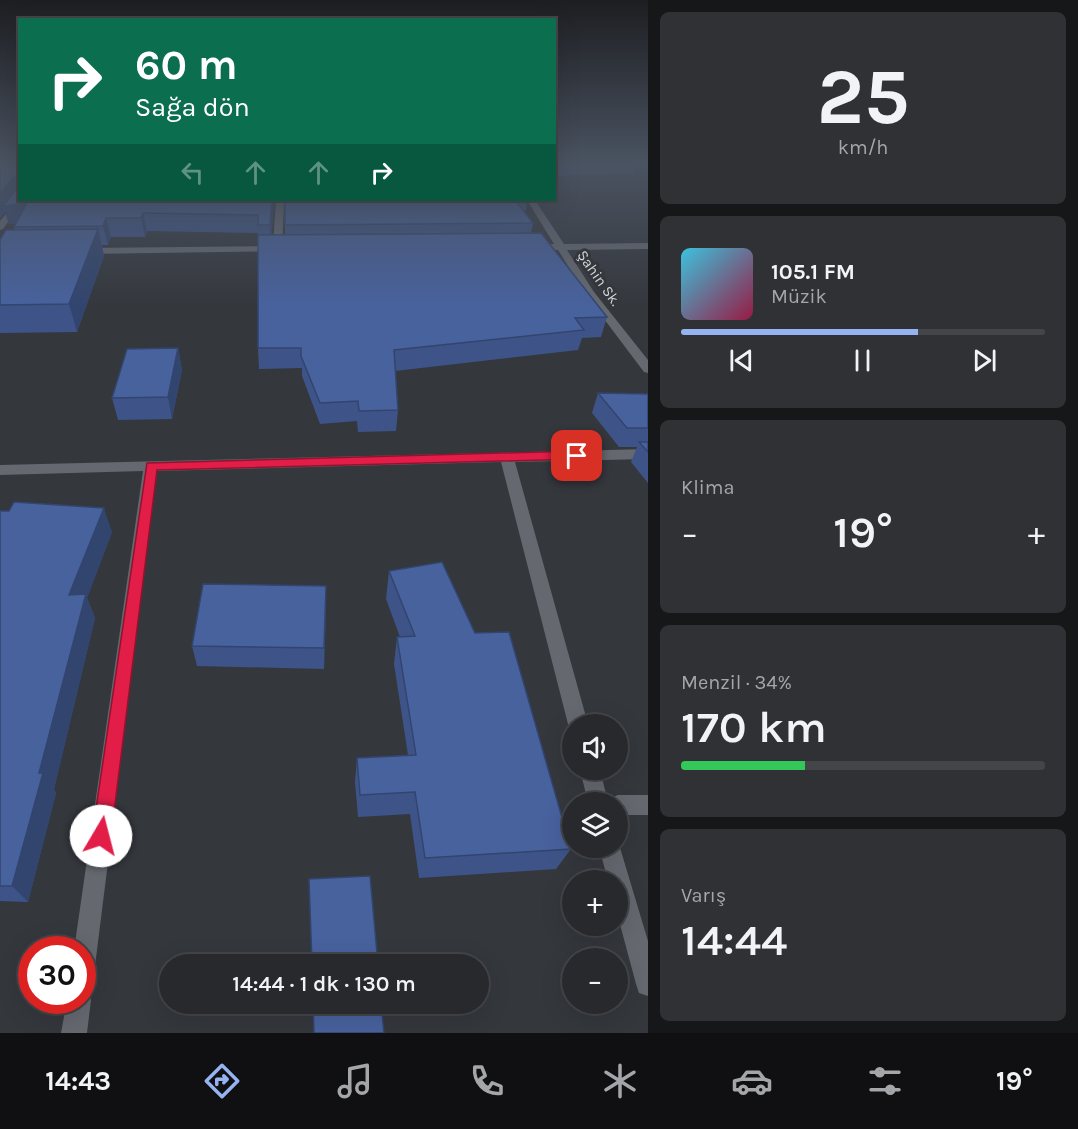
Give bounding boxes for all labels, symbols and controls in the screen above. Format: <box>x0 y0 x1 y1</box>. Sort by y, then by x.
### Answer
text: 60 m <box>135 40 238 90</box>
icon: right <box>36 42 114 120</box>
text: 25 <box>817 51 909 143</box>
text: Sağa dön <box>135 91 250 123</box>
text: km/h <box>838 136 888 159</box>
icon: left <box>176 156 209 189</box>
icon: ahead <box>239 156 272 189</box>
icon: ahead <box>302 156 335 189</box>
icon: right <box>365 156 398 189</box>
street label: Şahin Sk. <box>573 247 625 309</box>
text: 105.1 FM <box>771 259 855 285</box>
text: Müzik <box>771 285 827 308</box>
icon: previous <box>725 344 758 377</box>
icon: pause <box>846 344 879 377</box>
icon: next <box>968 344 1001 377</box>
pin <box>551 430 602 481</box>
icon: arrive <box>560 439 593 472</box>
text: Klima <box>681 476 734 499</box>
text: 19° <box>833 506 893 558</box>
text: − <box>681 514 698 552</box>
text: + <box>1028 514 1045 552</box>
text: Menzil · 34% <box>681 671 792 694</box>
text: 170 km <box>681 701 827 753</box>
map controls <box>562 714 628 1014</box>
button: sound <box>562 714 628 780</box>
button: layers <box>562 792 628 858</box>
position arrow <box>69 804 133 868</box>
button: + <box>562 870 628 936</box>
text: Varış <box>681 884 726 907</box>
text: 14:44 <box>681 914 787 966</box>
speed limit sign: 30 <box>18 936 96 1014</box>
button: − <box>562 948 628 1014</box>
text: 14:44 · 1 dk · 130 m <box>232 971 416 997</box>
icon: directions <box>201 1060 243 1102</box>
icon: music <box>334 1060 376 1102</box>
icon: phone <box>466 1060 508 1102</box>
icon: climate <box>599 1060 641 1102</box>
icon: car <box>731 1060 773 1102</box>
icon: filters <box>864 1060 906 1102</box>
text: 14:43 <box>45 1065 111 1097</box>
text: 19° <box>996 1065 1033 1097</box>

